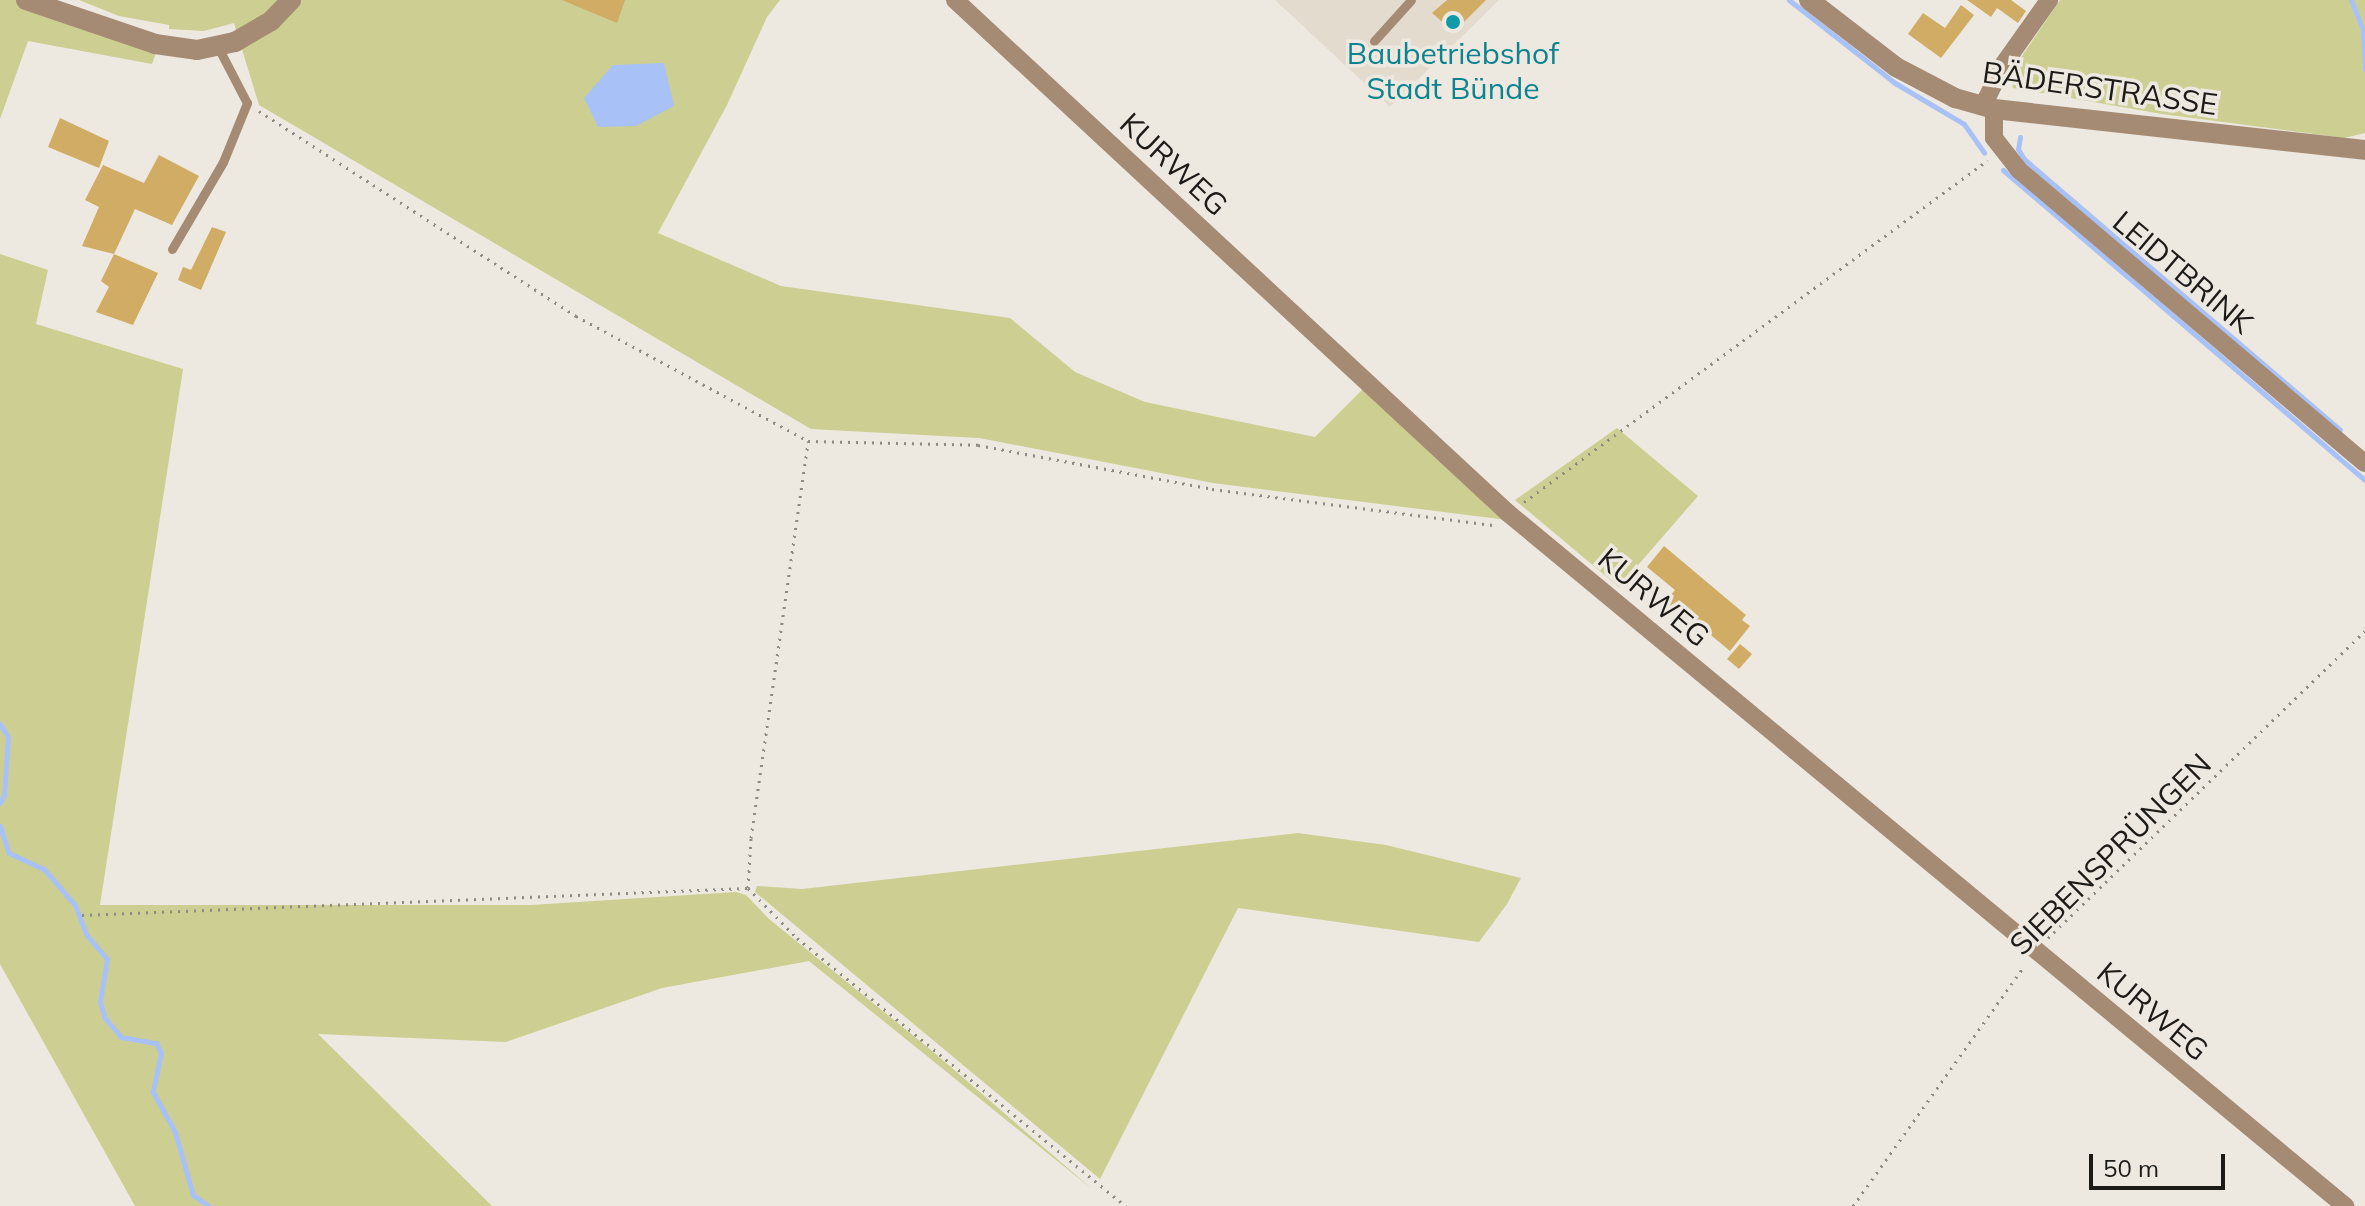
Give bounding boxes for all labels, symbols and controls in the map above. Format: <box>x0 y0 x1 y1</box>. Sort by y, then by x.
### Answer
marker: Baubetriebshof Stadt Bünde <box>1444 13 1462 31</box>
place label: Baubetriebshof Stadt Bünde <box>1347 35 1559 106</box>
street label: BÄDERSTRASSE <box>1980 54 2220 122</box>
street label: KURWEG <box>1113 105 1235 223</box>
street label: LEIDTBRINK <box>2106 203 2260 341</box>
street label: KURWEG <box>1591 540 1717 654</box>
street label: SIEBENSPRÜNGEN <box>2002 746 2218 962</box>
street label: KURWEG <box>2090 954 2216 1068</box>
scale bar <box>2093 1138 2229 1188</box>
text: 50 m <box>2103 1153 2159 1183</box>

